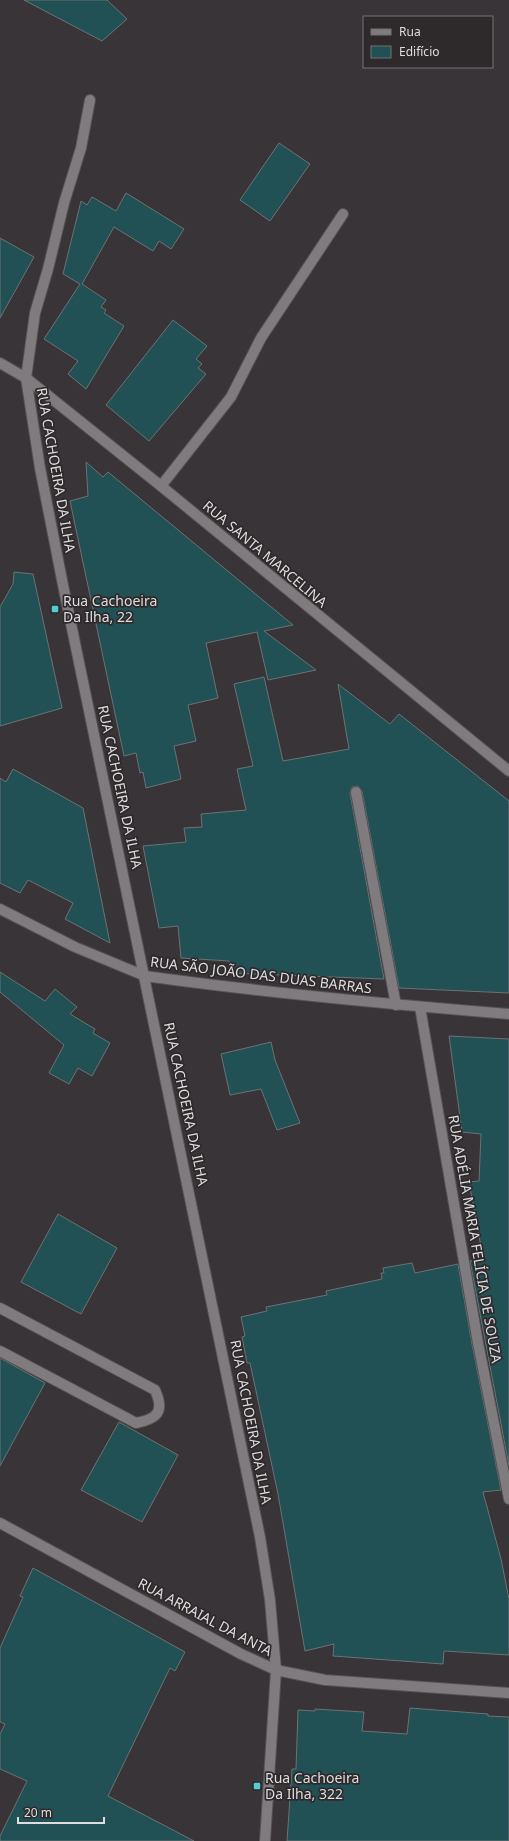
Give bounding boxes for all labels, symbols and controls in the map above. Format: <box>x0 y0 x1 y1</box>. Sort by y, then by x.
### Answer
legend <box>363 16 493 68</box>
text: Rua <box>399 23 421 40</box>
text: Edifício <box>399 43 440 60</box>
street label: RUA CACHOEIRA DA ILHA <box>33 386 80 554</box>
street label: RUA SANTA MARCELINA <box>199 496 331 611</box>
place label: Rua Cachoeira Da Ilha, 22 <box>63 591 157 626</box>
marker: Rua Cachoeira Da Ilha, 22 <box>50 604 60 614</box>
street label: RUA CACHOEIRA DA ILHA <box>94 703 147 871</box>
street label: RUA SÃO JOÃO DAS DUAS BARRAS <box>149 951 373 998</box>
street label: RUA CACHOEIRA DA ILHA <box>160 1020 213 1188</box>
street label: RUA ADÉLIA MARIA FELÍCIA DE SOUZA <box>444 1113 507 1364</box>
street label: RUA CACHOEIRA DA ILHA <box>226 1338 277 1506</box>
street label: RUA ARRAIAL DA ANTA <box>135 1573 276 1660</box>
place label: Rua Cachoeira Da Ilha, 322 <box>265 1768 359 1803</box>
marker: Rua Cachoeira Da Ilha, 322 <box>252 1781 262 1791</box>
scale bar <box>18 1799 104 1825</box>
text: 20 m <box>24 1804 52 1821</box>

